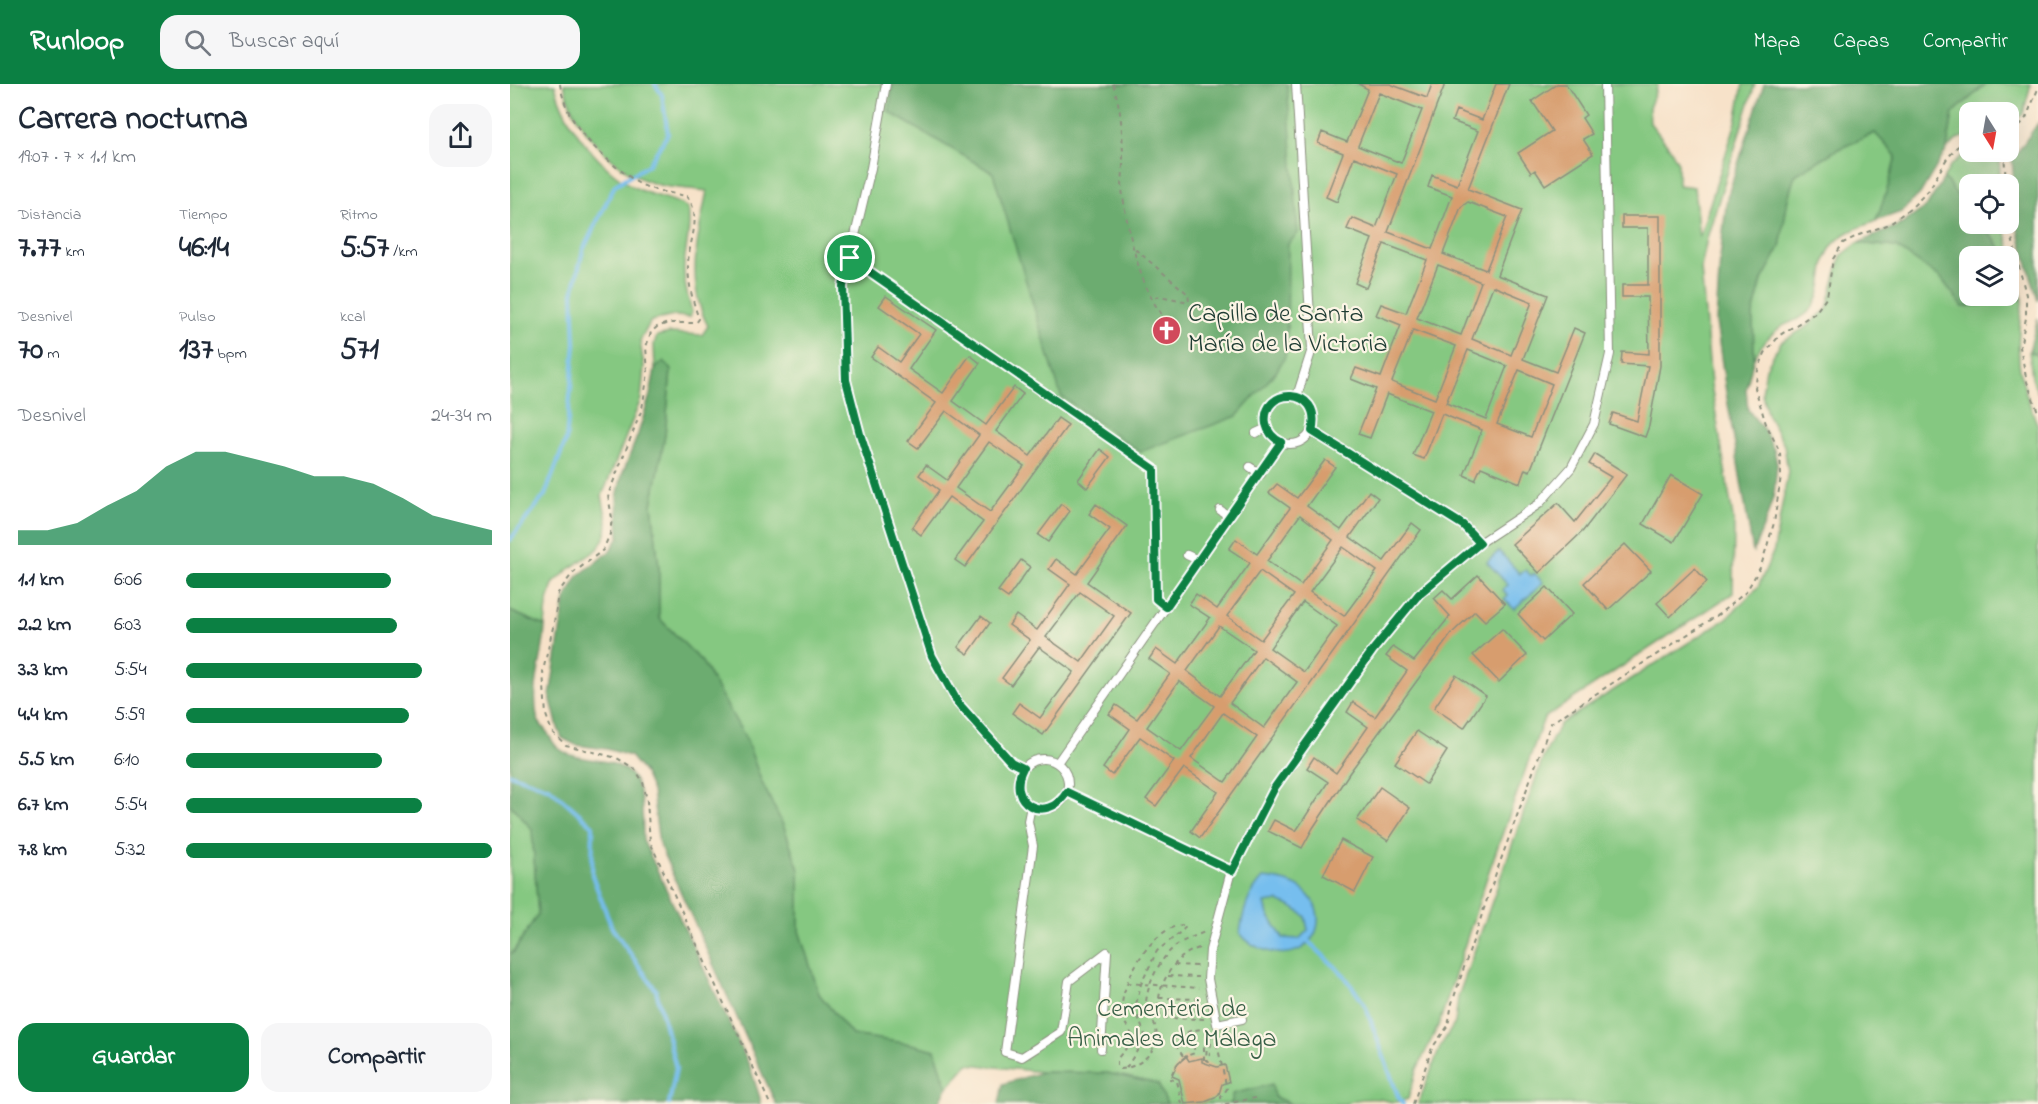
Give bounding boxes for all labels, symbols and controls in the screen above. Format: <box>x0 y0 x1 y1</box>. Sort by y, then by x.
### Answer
search box <box>160 15 580 69</box>
text: Runloop <box>30 22 124 63</box>
icon: search <box>181 26 214 59</box>
text: Buscar aquí <box>229 26 339 58</box>
text: Mapa <box>1753 27 1800 57</box>
text: Capas <box>1833 27 1890 57</box>
text: Compartir <box>1923 27 2008 57</box>
text: Carrera nocturna <box>18 96 248 144</box>
north arrow <box>1959 102 2019 162</box>
map controls <box>1959 102 2019 306</box>
button: share <box>429 104 492 167</box>
text: 19:07 · 7 × 1.1 km <box>18 143 136 172</box>
button: locate <box>1959 174 2019 234</box>
text: Distancia <box>18 203 81 227</box>
text: Tiempo <box>179 203 228 227</box>
text: Ritmo <box>340 203 378 227</box>
text: 7.77 <box>18 227 61 271</box>
text: 46:14 <box>179 227 229 271</box>
text: 5:57 <box>340 227 389 271</box>
pin <box>824 232 875 283</box>
text: km <box>61 240 85 264</box>
text: /km <box>389 240 418 264</box>
icon: arrive <box>833 241 866 274</box>
button: layers <box>1959 246 2019 306</box>
place label: Capilla de Santa María de la Victoria <box>1188 296 1388 364</box>
text: Desnivel <box>18 305 72 329</box>
text: Pulso <box>179 305 216 329</box>
text: kcal <box>340 305 365 329</box>
church icon: Capilla de Santa María de la Victoria <box>1151 314 1183 346</box>
text: 70 <box>18 329 43 373</box>
text: 137 <box>179 329 213 373</box>
text: 571 <box>340 329 379 373</box>
text: m <box>43 342 60 366</box>
text: bpm <box>213 342 247 366</box>
text: Desnivel <box>18 402 86 431</box>
text: 24–34 m <box>431 402 492 431</box>
text: 1.1 km <box>18 566 64 595</box>
text: 6:06 <box>114 566 142 595</box>
text: 2.2 km <box>18 611 71 640</box>
text: 6:03 <box>114 611 141 640</box>
text: 3.3 km <box>18 656 68 685</box>
text: 5:54 <box>114 656 147 685</box>
text: 4.4 km <box>18 701 68 730</box>
text: 5:59 <box>114 701 145 730</box>
text: 5.5 km <box>18 746 74 775</box>
text: 6:10 <box>114 746 140 775</box>
text: 6.7 km <box>18 791 68 820</box>
text: 5:54 <box>114 791 147 820</box>
text: 7.8 km <box>18 836 67 865</box>
text: 5:32 <box>114 836 145 865</box>
park label: Cementerio de Animales de Málaga <box>1067 991 1277 1059</box>
button: Guardar <box>18 1023 249 1092</box>
button: Compartir <box>261 1023 492 1092</box>

